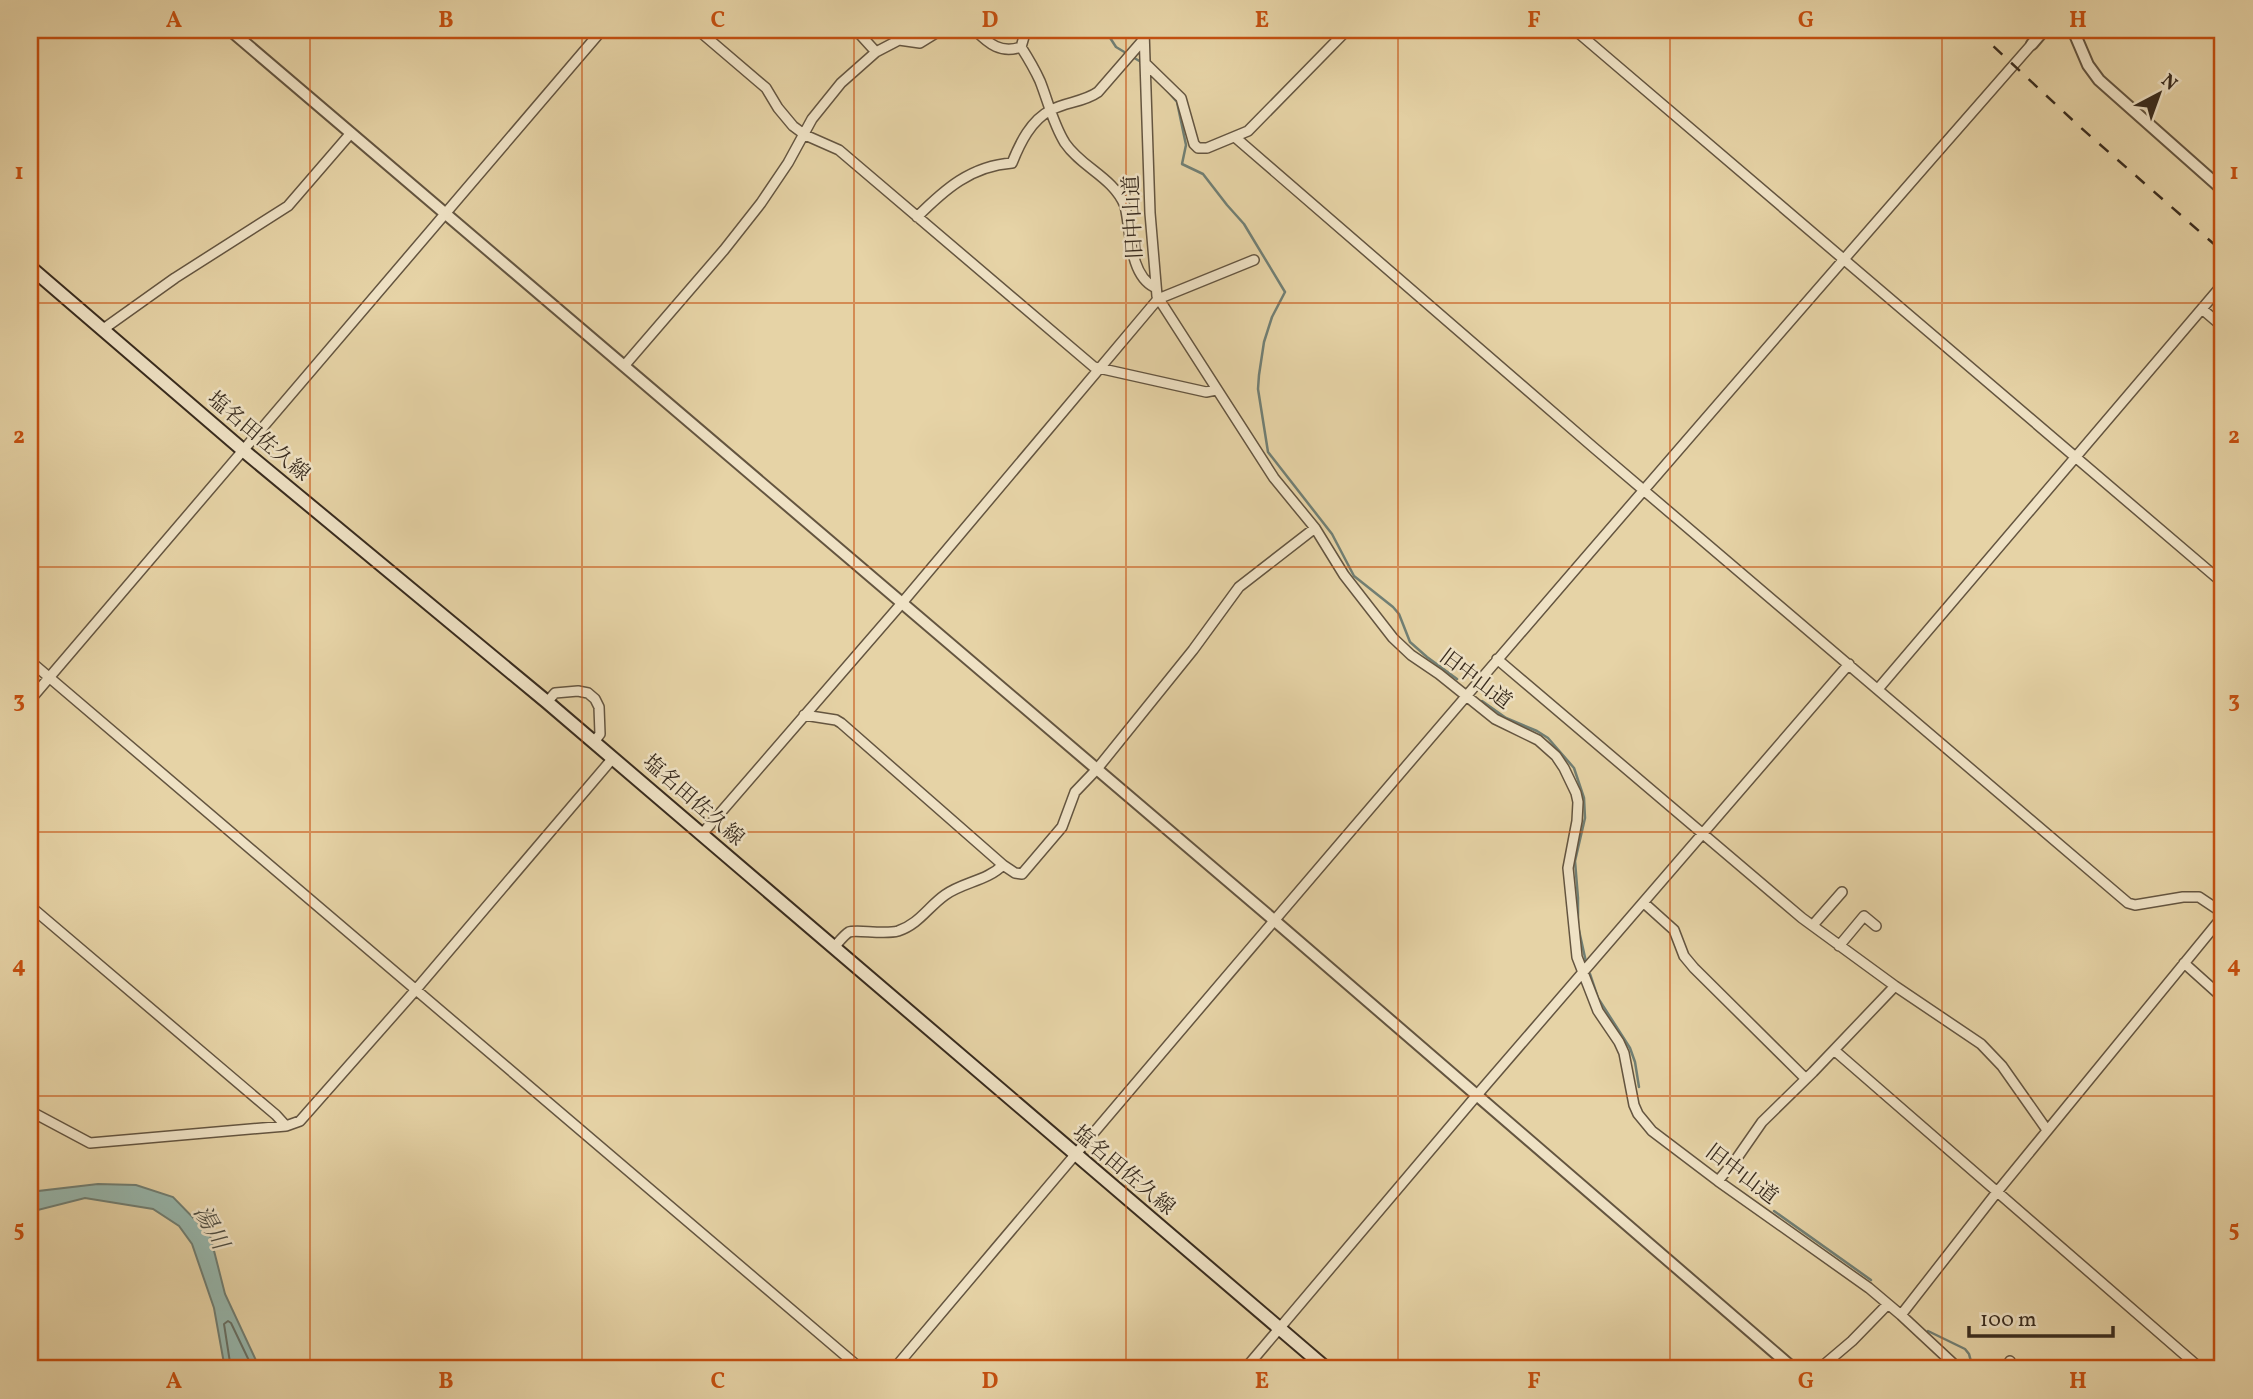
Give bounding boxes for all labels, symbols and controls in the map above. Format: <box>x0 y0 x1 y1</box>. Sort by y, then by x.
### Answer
text: A <box>166 5 182 37</box>
text: B <box>438 5 454 37</box>
text: C <box>711 5 725 37</box>
text: D <box>982 5 999 37</box>
text: E <box>1255 5 1269 37</box>
text: F <box>1527 5 1541 37</box>
text: G <box>1798 5 1814 37</box>
text: H <box>2069 5 2087 37</box>
north arrow <box>2124 60 2194 130</box>
text: N <box>2155 68 2183 97</box>
text: 1 <box>14 157 24 189</box>
text: 1 <box>2229 157 2239 189</box>
street label: 旧中山道 <box>1117 174 1151 260</box>
street label: 塩名田佐久線 <box>200 385 316 489</box>
text: 2 <box>13 421 25 453</box>
text: 2 <box>2228 421 2240 453</box>
street label: 旧中山道 <box>1433 643 1517 717</box>
text: 3 <box>13 685 25 717</box>
text: 3 <box>2228 685 2240 717</box>
street label: 塩名田佐久線 <box>636 749 750 853</box>
text: 4 <box>12 950 26 982</box>
text: 4 <box>2227 950 2241 982</box>
street label: 塩名田佐久線 <box>1065 1119 1181 1223</box>
street label: 旧中山道 <box>1699 1138 1783 1212</box>
water label: 湯川 <box>185 1200 237 1258</box>
text: 5 <box>13 1214 25 1246</box>
text: 5 <box>2228 1214 2240 1246</box>
scale bar <box>1969 1294 2113 1338</box>
text: 100 m <box>1980 1306 2037 1335</box>
text: A <box>166 1366 182 1398</box>
text: B <box>438 1366 454 1398</box>
text: C <box>711 1366 725 1398</box>
text: D <box>982 1366 999 1398</box>
text: E <box>1255 1366 1269 1398</box>
text: F <box>1527 1366 1541 1398</box>
text: G <box>1798 1366 1814 1398</box>
text: H <box>2069 1366 2087 1398</box>

